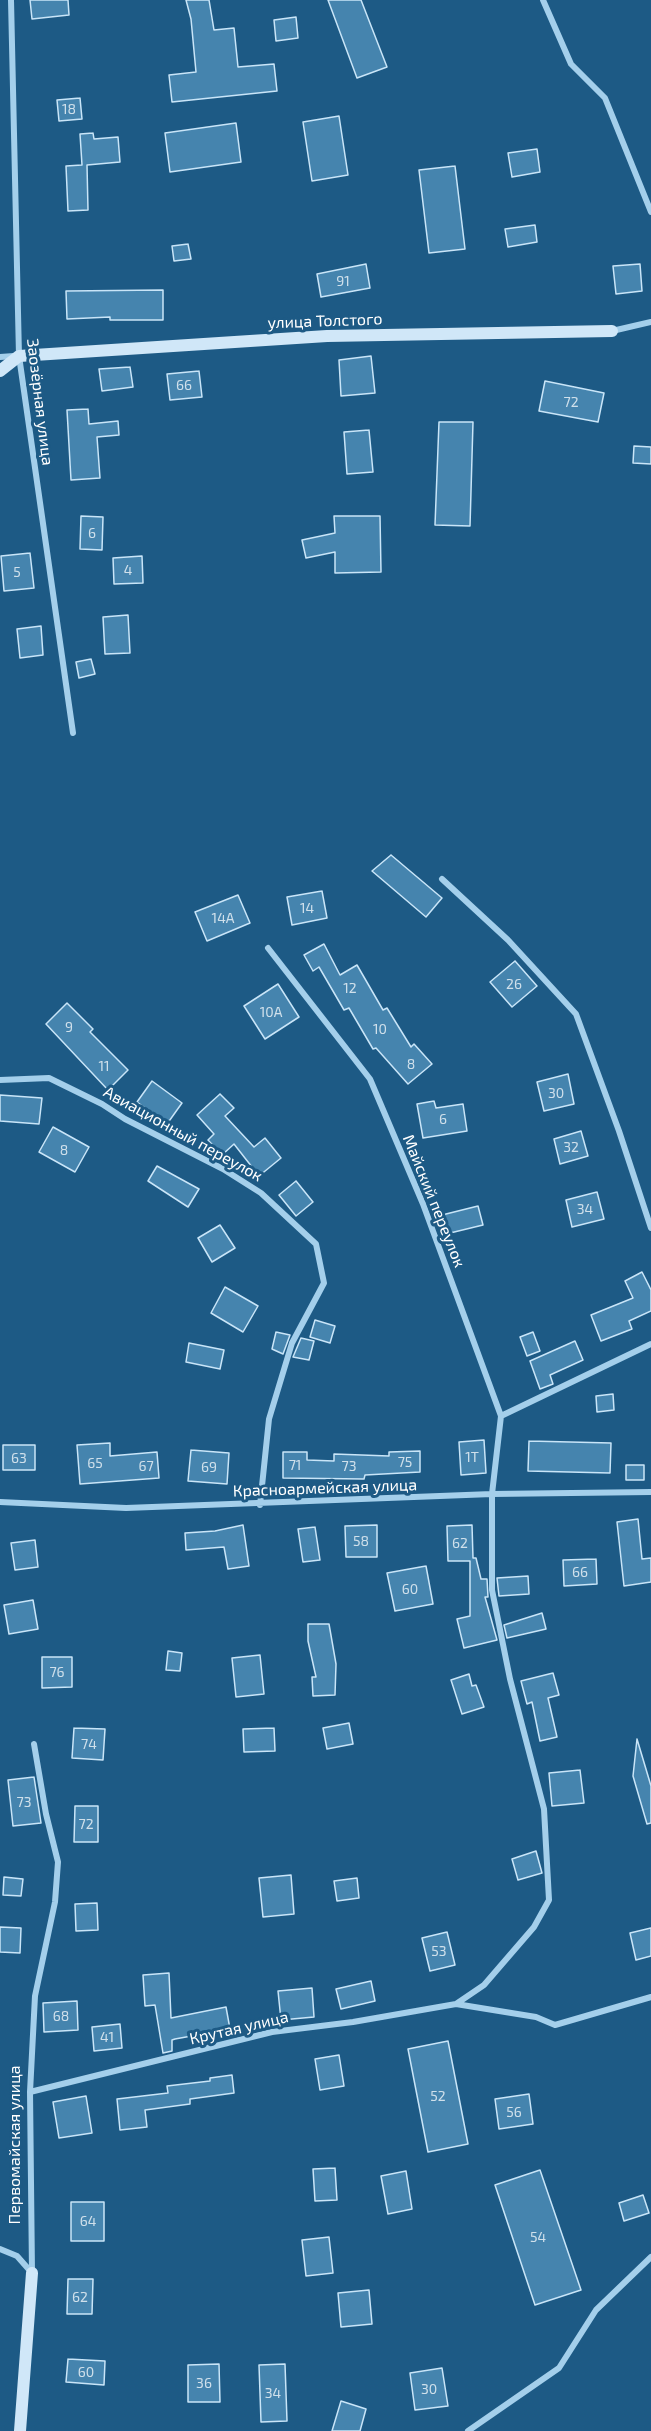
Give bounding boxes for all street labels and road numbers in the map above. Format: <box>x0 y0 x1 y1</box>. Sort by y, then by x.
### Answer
street label: улица Толстого <box>267 309 383 333</box>
street label: Заозёрная улица <box>23 337 57 467</box>
street label: Авиационный переулок <box>100 1082 266 1186</box>
street label: Майский переулок <box>399 1132 469 1270</box>
street label: Красноармейская улица <box>233 1475 417 1501</box>
street label: Крутая улица <box>188 2007 290 2049</box>
street label: Первомайская улица <box>5 2065 25 2225</box>

